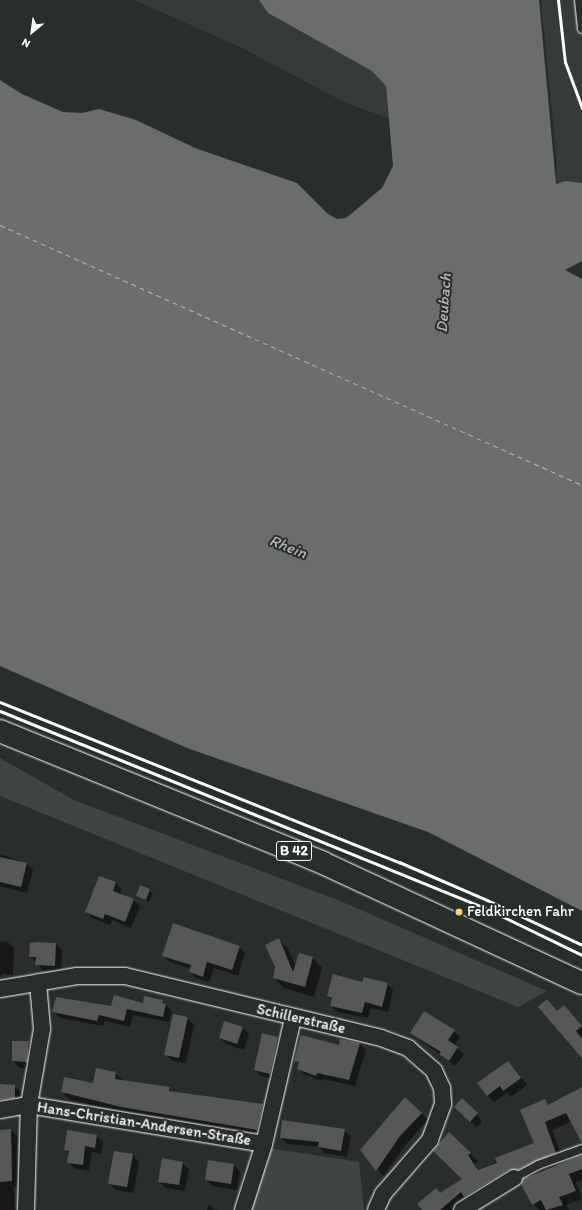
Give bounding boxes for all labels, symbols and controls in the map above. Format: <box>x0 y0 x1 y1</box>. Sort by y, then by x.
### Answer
north arrow <box>12 12 52 52</box>
text: N <box>20 35 32 50</box>
water label: Deubach <box>432 273 456 333</box>
water label: Rhein <box>267 531 309 563</box>
road number: B 42 <box>276 839 312 863</box>
place label: Feldkirchen Fahr <box>467 903 574 921</box>
marker: Feldkirchen Fahr <box>454 907 464 917</box>
street label: Schillerstraße <box>255 1000 347 1038</box>
street label: Hans-Christian-Andersen-Straße <box>36 1098 252 1150</box>

